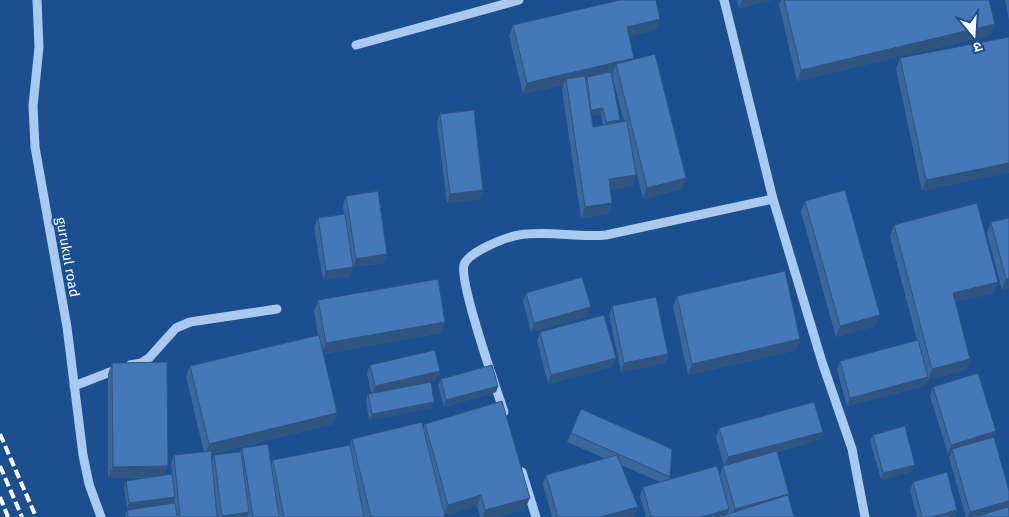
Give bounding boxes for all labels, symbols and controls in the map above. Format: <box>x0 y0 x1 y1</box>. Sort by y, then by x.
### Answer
north arrow <box>949 10 999 60</box>
text: उ <box>971 38 984 56</box>
street label: gurukul road <box>52 216 83 298</box>

